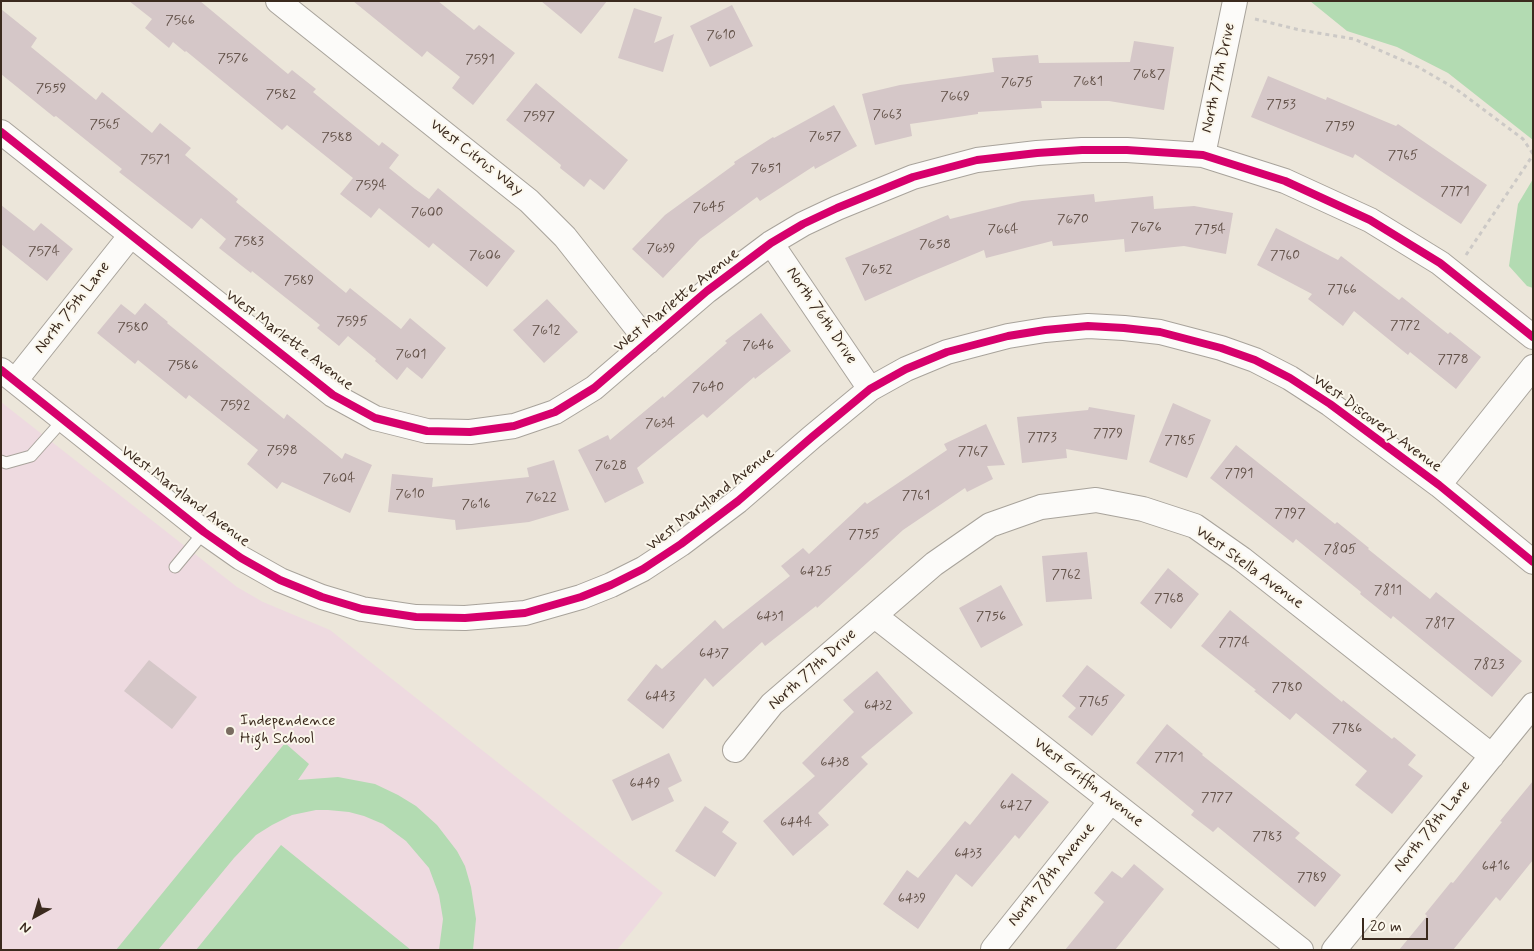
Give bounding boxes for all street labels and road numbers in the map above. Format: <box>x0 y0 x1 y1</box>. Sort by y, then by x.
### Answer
street label: North 77th Drive <box>1198 21 1240 135</box>
street label: West Citrus Way <box>425 116 527 200</box>
street label: West Marlette Avenue <box>610 245 744 357</box>
street label: North 75th Lane <box>31 258 115 358</box>
street label: North 76th Drive <box>781 264 861 368</box>
street label: West Marlette Avenue <box>221 286 357 396</box>
street label: West Discovery Avenue <box>1309 371 1445 477</box>
street label: West Maryland Avenue <box>117 442 253 552</box>
street label: West Maryland Avenue <box>643 444 779 556</box>
street label: West Stella Avenue <box>1191 522 1307 614</box>
street label: North 77th Drive <box>765 625 861 715</box>
street label: West Griffin Avenue <box>1029 734 1147 832</box>
street label: North 78th Lane <box>1390 777 1476 877</box>
street label: North 78th Avenue <box>1004 819 1100 931</box>

